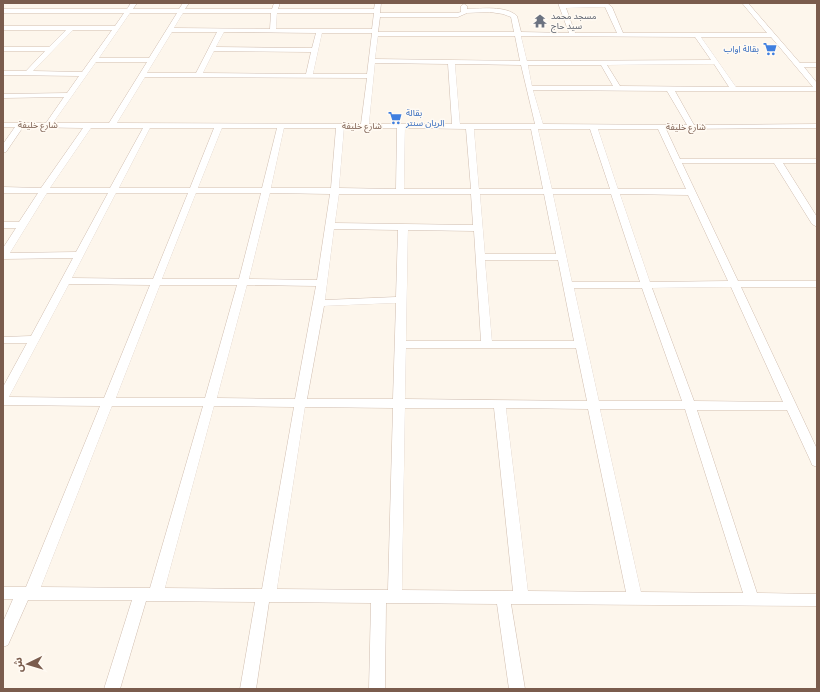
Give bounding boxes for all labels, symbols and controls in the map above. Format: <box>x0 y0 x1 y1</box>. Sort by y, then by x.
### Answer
place label: مسجد محمد سيد حاج <box>551 11 597 33</box>
temple icon: مسجد محمد سيد حاج <box>532 13 548 29</box>
supermarket icon: بقالة اواب <box>762 41 778 57</box>
place label: بقالة اواب <box>723 44 759 54</box>
place label: بقالة الريان سنتر <box>405 108 444 129</box>
supermarket icon: بقالة الريان سنتر <box>387 110 403 126</box>
street label: شارع خليفة <box>18 120 58 132</box>
street label: شارع خليفة <box>342 121 382 133</box>
street label: شارع خليفة <box>666 122 706 134</box>
north arrow <box>8 644 48 684</box>
text: ش <box>11 657 26 673</box>

